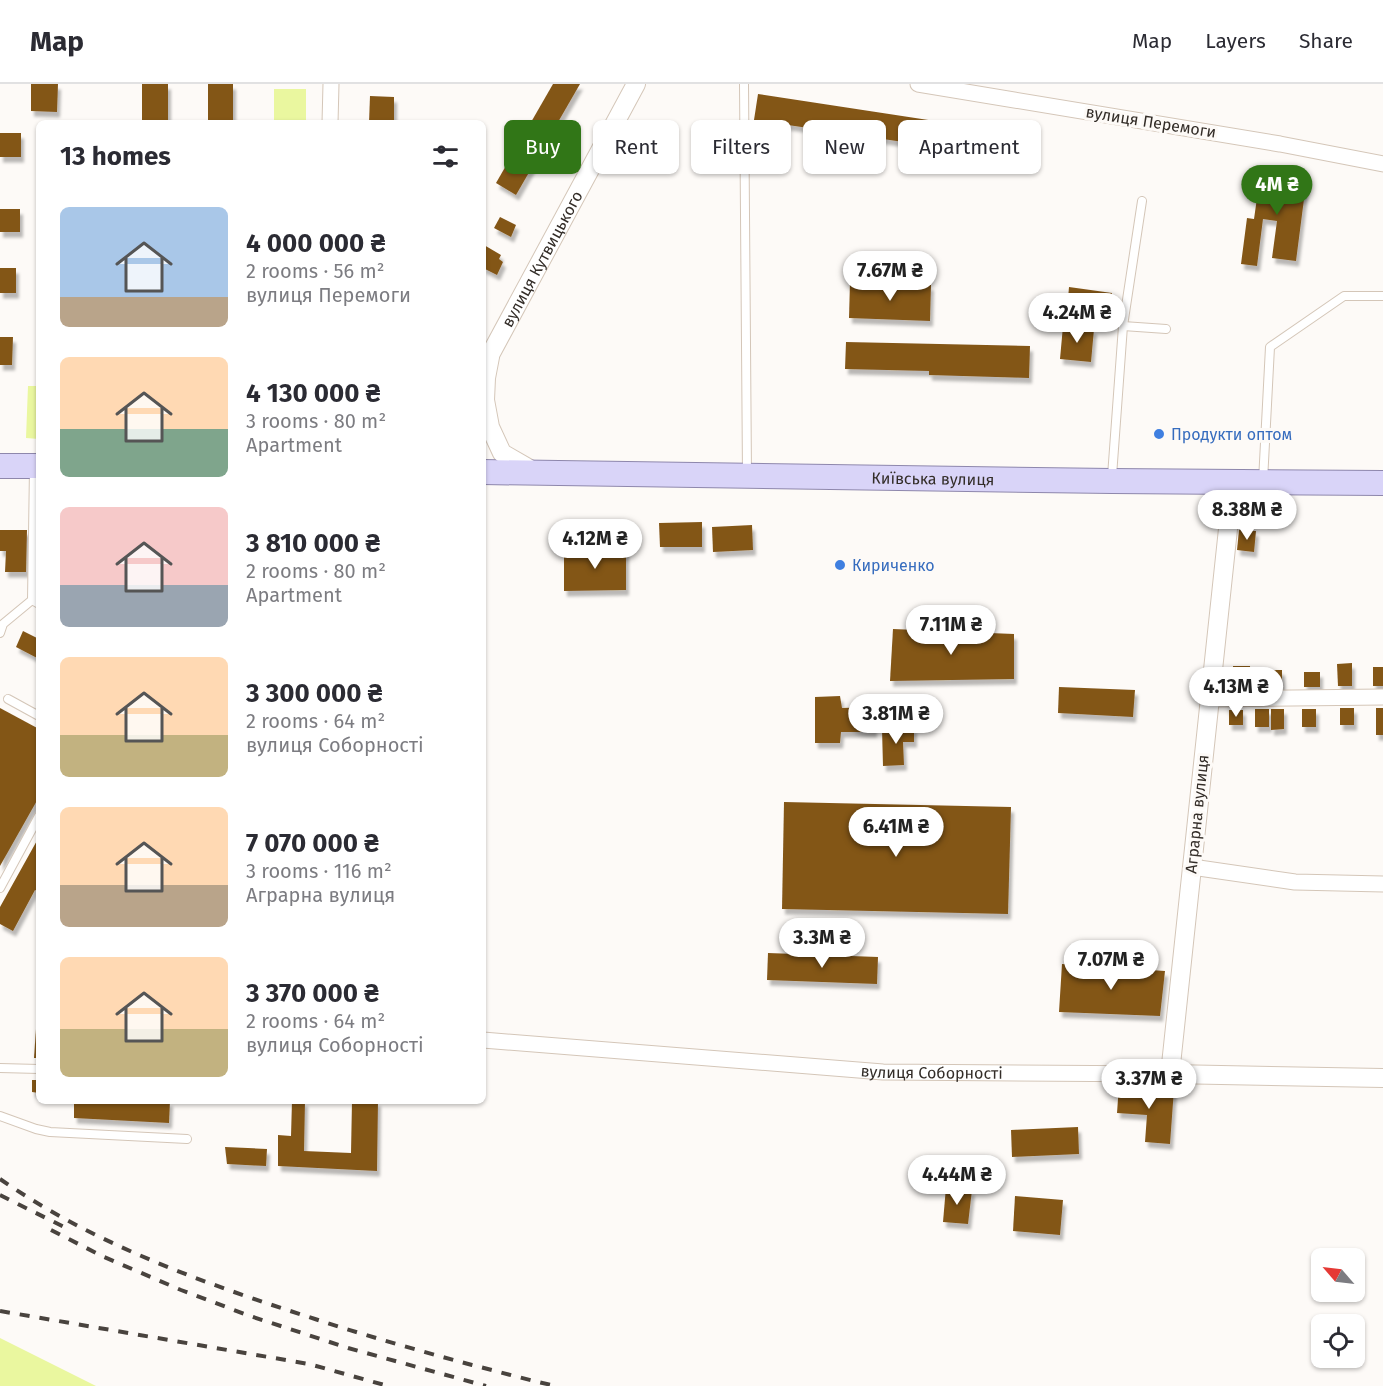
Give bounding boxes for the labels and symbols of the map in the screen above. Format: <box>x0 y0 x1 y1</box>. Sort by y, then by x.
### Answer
street label: вулиця Перемоги <box>1084 102 1218 142</box>
pin: 4M ₴ <box>1241 165 1313 216</box>
street label: вулиця Кутвицького <box>497 188 586 330</box>
pin: 7.67M ₴ <box>835 251 945 302</box>
pin: 4.24M ₴ <box>1022 293 1132 344</box>
place label: Продукти оптом <box>1171 425 1292 444</box>
marker: Продукти оптом <box>1152 427 1166 441</box>
street label: Київська вулиця <box>871 468 995 489</box>
pin: 8.38M ₴ <box>1192 490 1302 541</box>
pin: 4.12M ₴ <box>540 519 650 570</box>
place label: Кириченко <box>852 556 935 575</box>
marker: Кириченко <box>833 558 847 572</box>
pin: 7.11M ₴ <box>896 605 1006 656</box>
pin: 4.13M ₴ <box>1181 667 1291 718</box>
pin: 3.81M ₴ <box>841 694 951 745</box>
street label: Аграрна вулиця <box>1181 754 1213 874</box>
pin: 6.41M ₴ <box>841 807 951 858</box>
pin: 3.3M ₴ <box>773 918 871 969</box>
pin: 7.07M ₴ <box>1056 940 1166 991</box>
pin: 3.37M ₴ <box>1094 1059 1204 1110</box>
street label: вулиця Соборності <box>860 1061 1003 1082</box>
pin: 4.44M ₴ <box>902 1155 1012 1206</box>
north arrow <box>1311 1248 1365 1302</box>

